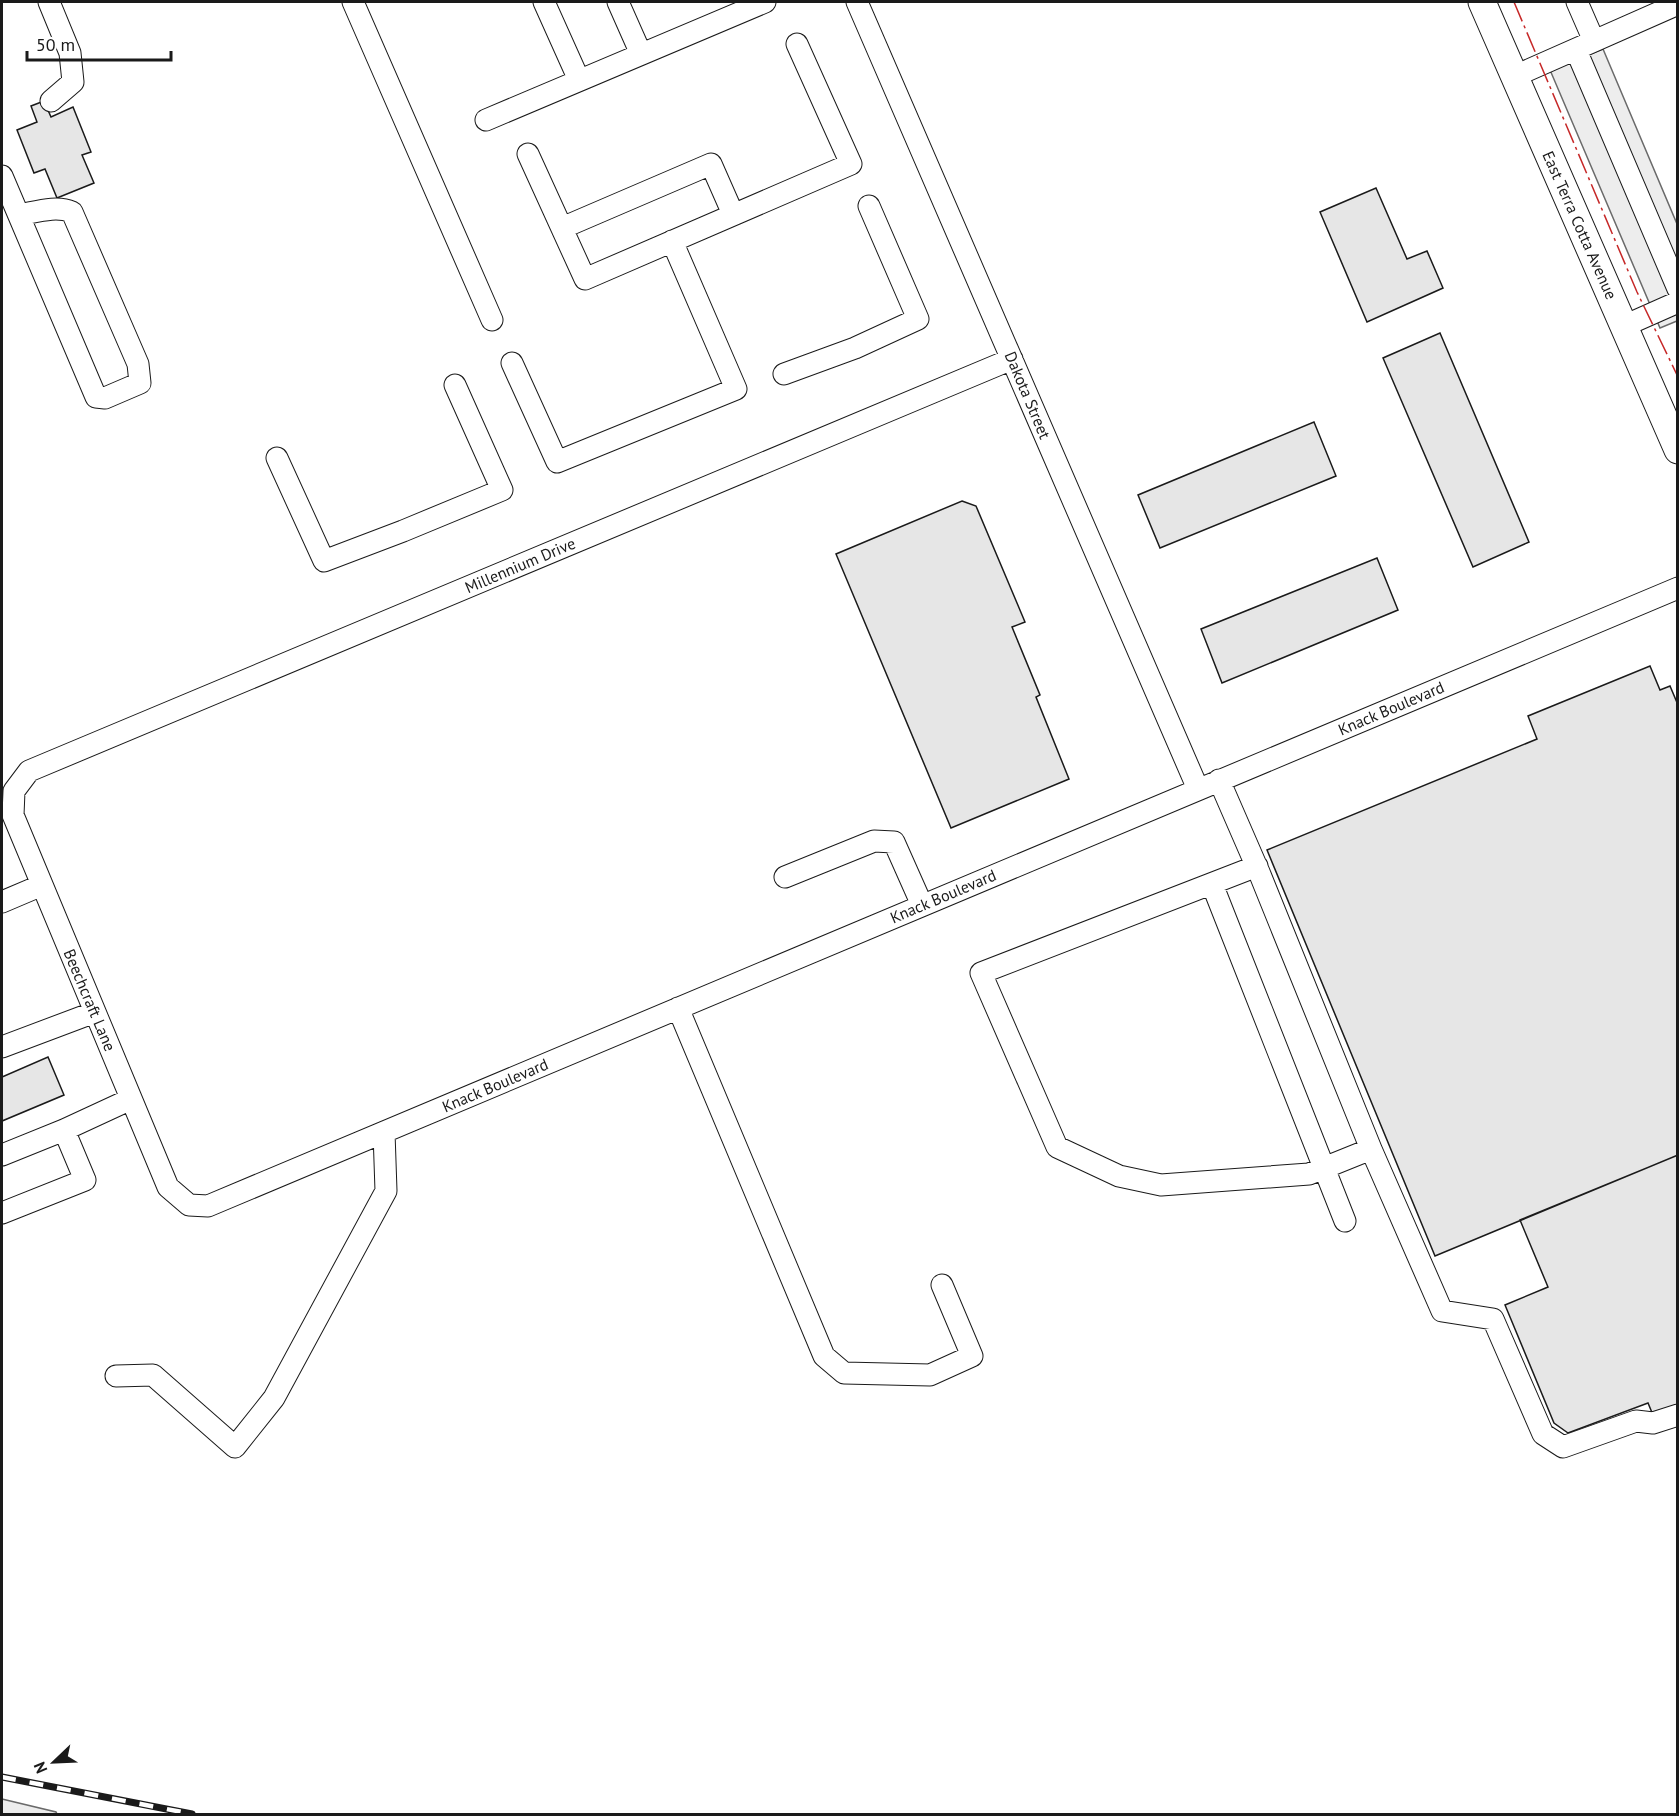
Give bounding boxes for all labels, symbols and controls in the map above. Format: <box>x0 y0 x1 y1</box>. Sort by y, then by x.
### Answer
scale bar <box>27 24 171 62</box>
text: 50 m <box>36 33 75 56</box>
street label: East Terra Cotta Avenue <box>1538 148 1622 302</box>
street label: Dakota Street <box>1001 348 1056 442</box>
street label: Millennium Drive <box>462 533 578 597</box>
street label: Knack Boulevard <box>1335 677 1447 739</box>
street label: Knack Boulevard <box>887 865 999 927</box>
street label: Beechcraft Lane <box>59 946 121 1054</box>
street label: Knack Boulevard <box>439 1054 551 1116</box>
north arrow <box>24 1732 84 1792</box>
text: N <box>29 1759 51 1777</box>

